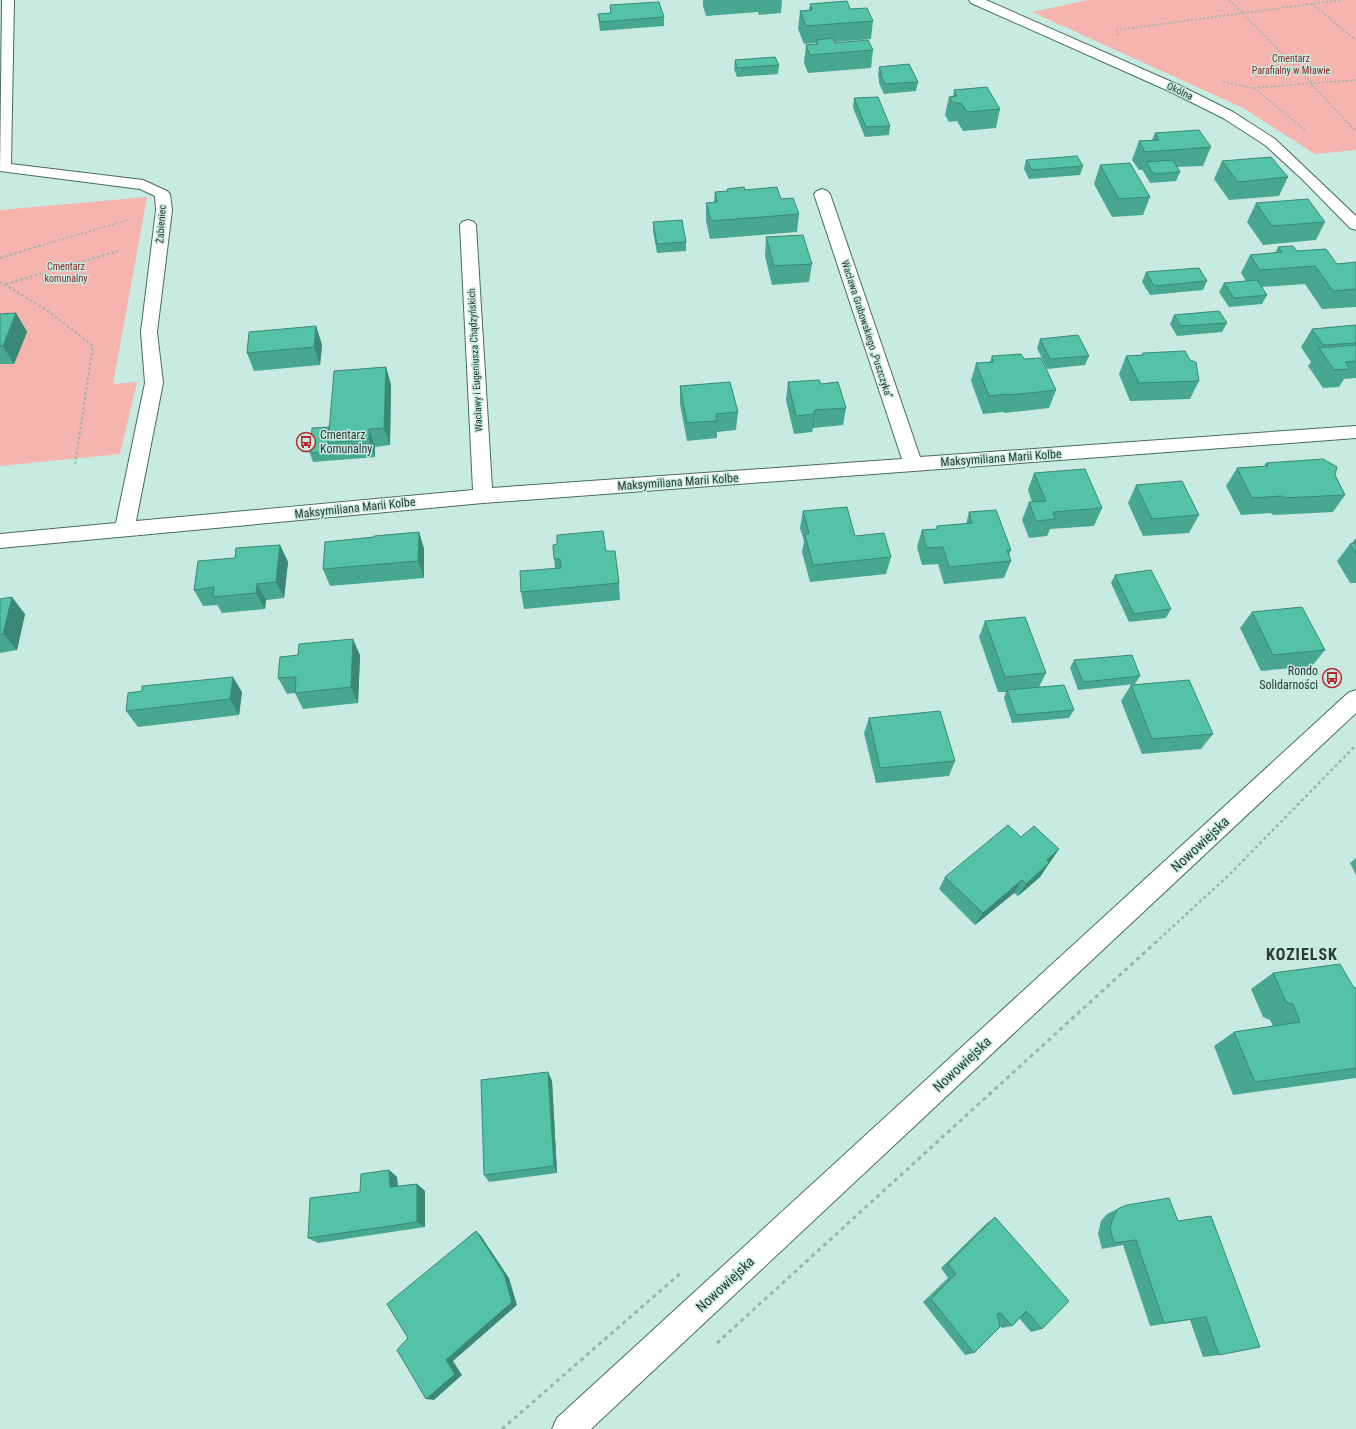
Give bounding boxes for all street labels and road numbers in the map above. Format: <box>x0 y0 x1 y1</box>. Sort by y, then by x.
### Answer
street label: Okólna <box>1165 80 1195 102</box>
street label: Żabieniec <box>153 204 168 244</box>
street label: Wacława Grabowskiego „Puszczyka” <box>840 259 894 399</box>
street label: Wacławy i Eugeniusza Chądzyńskich <box>466 288 484 432</box>
street label: Maksymiliana Marii Kolbe <box>940 447 1062 469</box>
street label: Maksymiliana Marii Kolbe <box>617 471 739 493</box>
street label: Maksymiliana Marii Kolbe <box>294 495 417 521</box>
street label: Nowowiejska <box>1168 813 1232 875</box>
street label: Nowowiejska <box>930 1033 994 1095</box>
street label: Nowowiejska <box>693 1253 757 1315</box>

